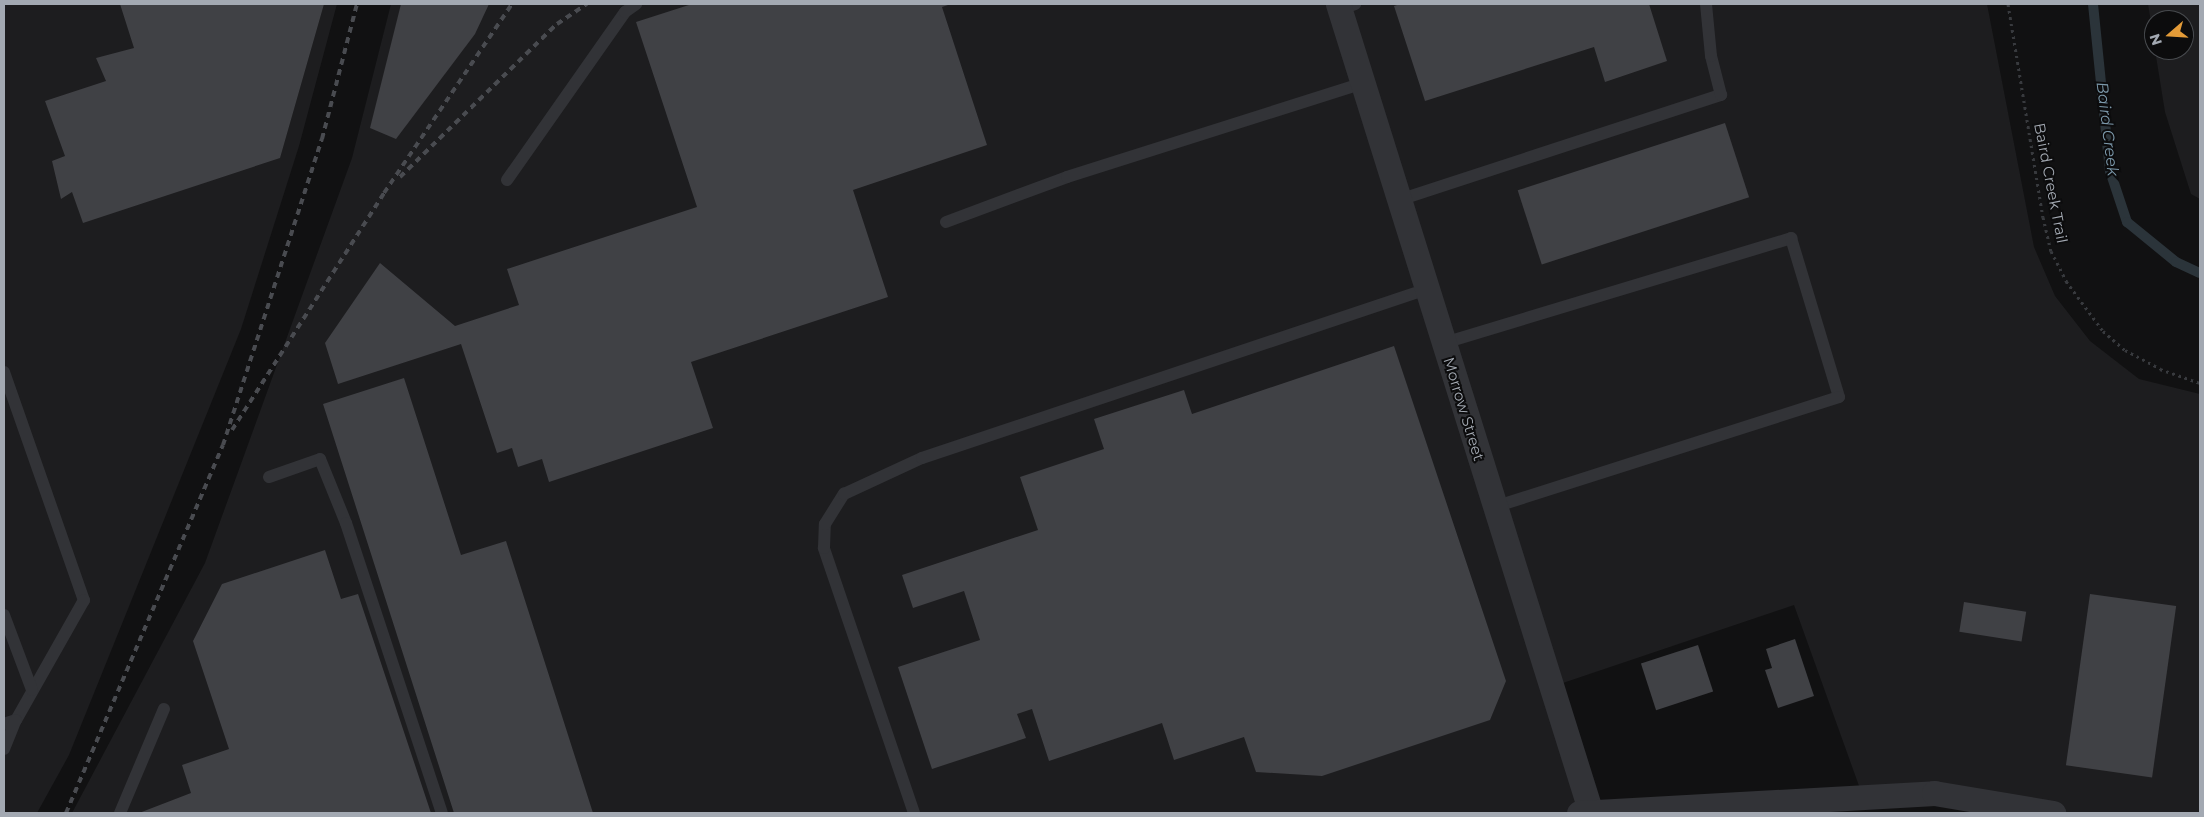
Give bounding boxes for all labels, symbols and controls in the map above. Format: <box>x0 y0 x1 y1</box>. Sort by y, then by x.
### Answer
north arrow <box>2144 10 2194 60</box>
text: N <box>2145 31 2166 48</box>
water label: Baird Creek <box>2092 81 2122 177</box>
street label: Baird Creek Trail <box>2030 121 2072 245</box>
street label: Morrow Street <box>1440 355 1488 463</box>

